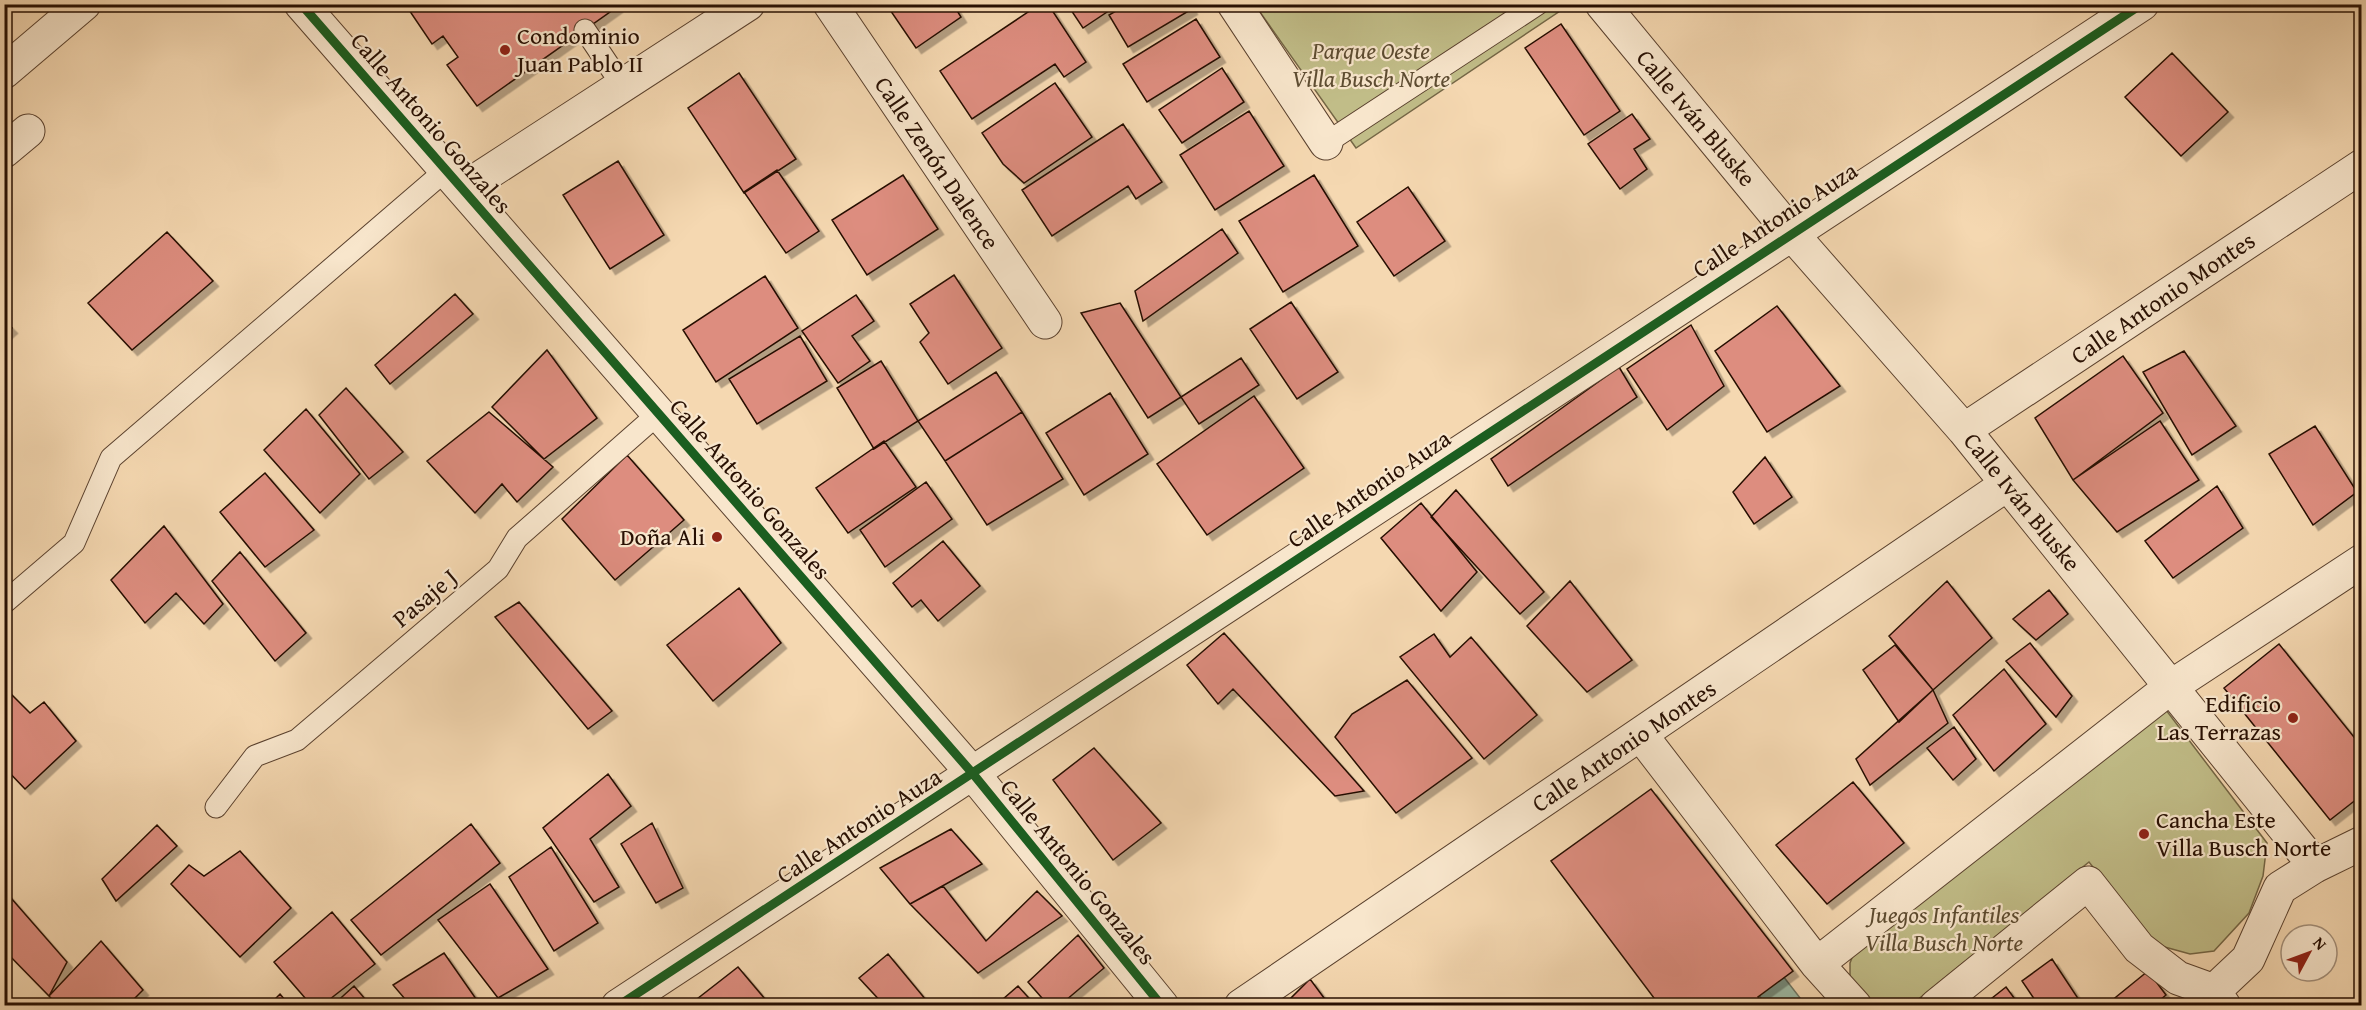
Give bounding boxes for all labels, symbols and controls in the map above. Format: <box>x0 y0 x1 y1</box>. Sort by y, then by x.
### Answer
place label: Condominio Juan Pablo II <box>514 18 643 81</box>
street label: Calle Antonio Gonzales <box>343 24 520 221</box>
park label: Parque Oeste Villa Busch Norte <box>1292 33 1451 96</box>
street label: Calle Iván Bluske <box>1628 41 1764 194</box>
marker: Condominio Juan Pablo II <box>498 43 512 57</box>
street label: Calle Zenón Dalence <box>866 69 1008 256</box>
street label: Calle Antonio Auza <box>1685 153 1865 286</box>
street label: Calle Antonio Montes <box>2064 223 2262 372</box>
street label: Calle Antonio Gonzales <box>662 390 839 587</box>
street label: Calle Antonio Auza <box>1280 421 1458 556</box>
street label: Calle Iván Bluske <box>1955 425 2089 579</box>
place label: Doña Ali <box>620 519 705 554</box>
marker: Doña Ali <box>710 530 724 544</box>
street label: Pasaje J <box>384 560 465 635</box>
street label: Calle Antonio Montes <box>1525 671 1723 820</box>
place label: Edificio Las Terrazas <box>2157 686 2281 749</box>
marker: Edificio Las Terrazas <box>2286 711 2300 725</box>
street label: Calle Antonio Auza <box>769 759 949 892</box>
street label: Calle Antonio Gonzales <box>992 771 1164 972</box>
place label: Cancha Este Villa Busch Norte <box>2156 802 2331 865</box>
marker: Cancha Este Villa Busch Norte <box>2137 827 2151 841</box>
park label: Juegos Infantiles Villa Busch Norte <box>1865 897 2024 960</box>
north arrow <box>2279 923 2339 983</box>
text: N <box>2308 931 2333 955</box>

